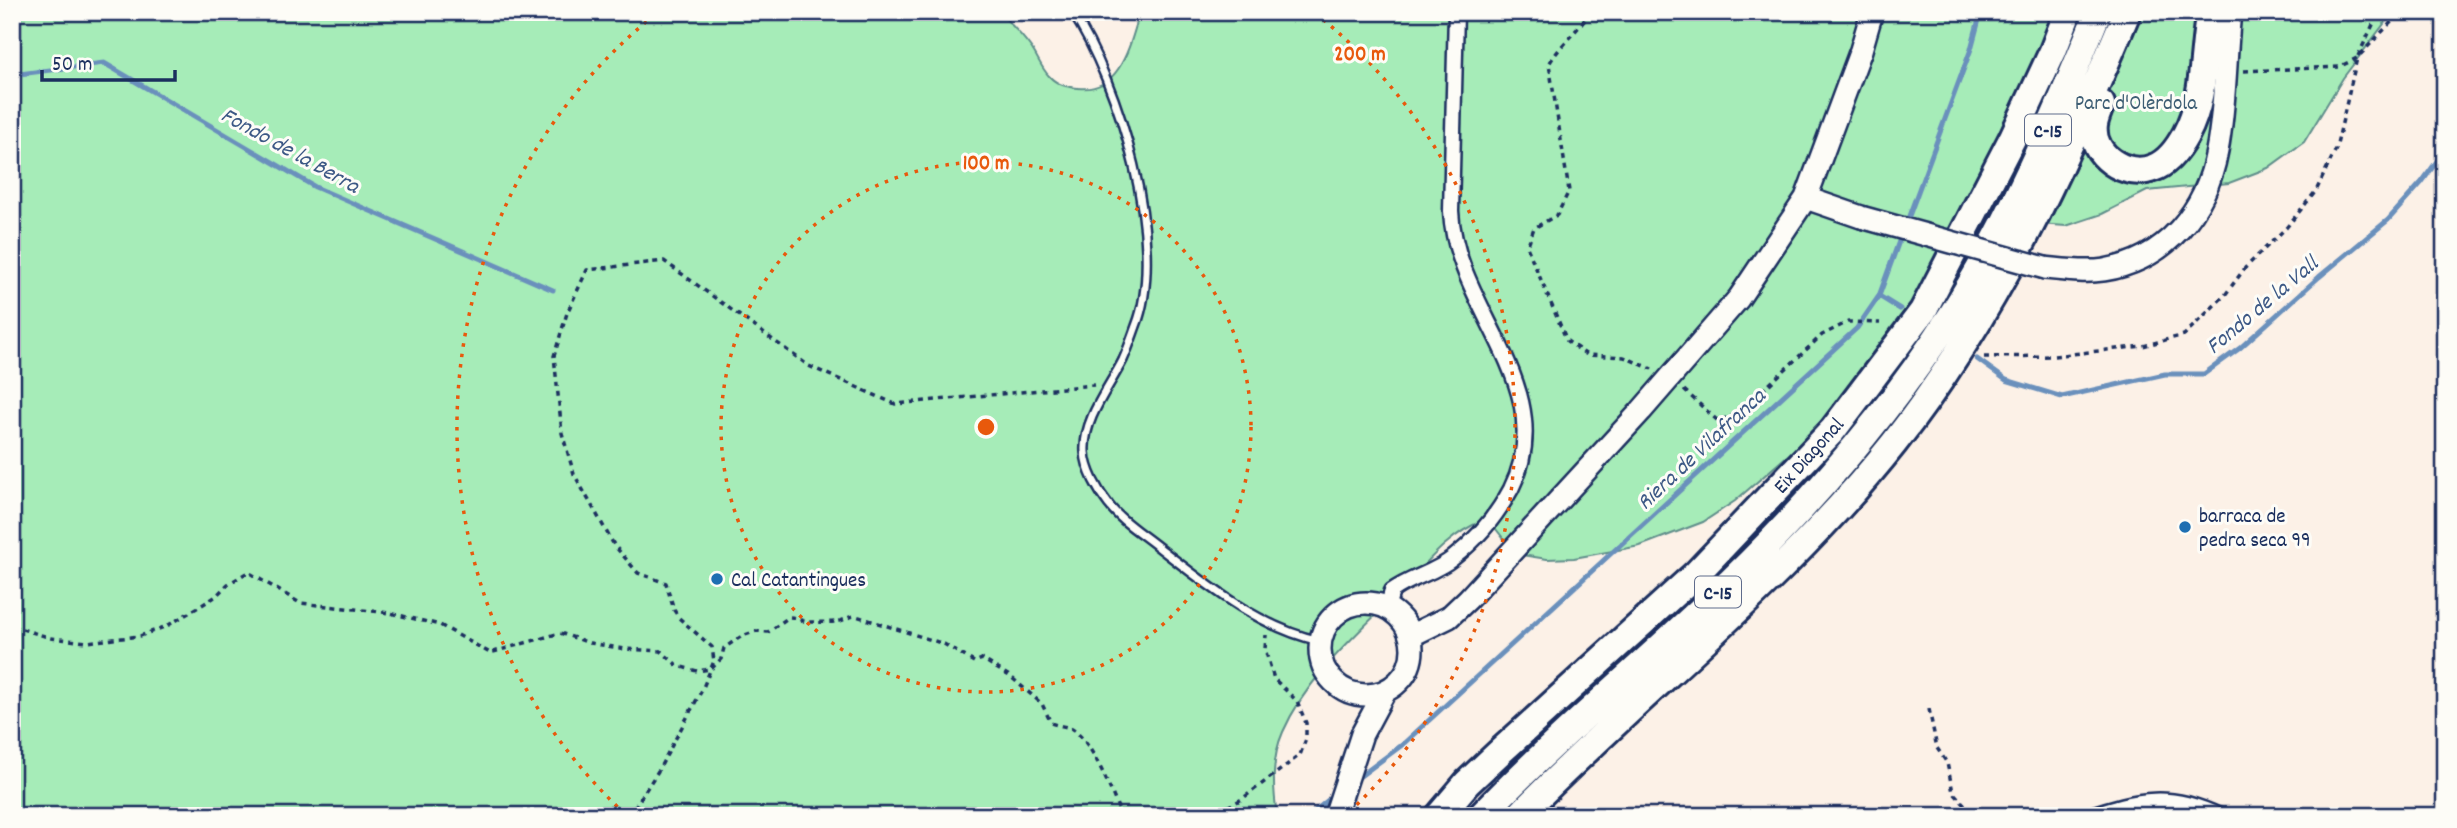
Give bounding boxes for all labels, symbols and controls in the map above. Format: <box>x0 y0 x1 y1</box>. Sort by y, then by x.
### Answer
scale bar <box>42 38 175 82</box>
text: 200 m <box>1334 41 1386 71</box>
text: 50 m <box>52 51 92 81</box>
park label: Parc d'Olèrdola <box>2075 90 2198 120</box>
water label: Fondo de la Berra <box>214 100 366 204</box>
road number: C-15 <box>2025 114 2071 146</box>
text: 100 m <box>963 150 1009 180</box>
water label: Fondo de la Vall <box>2200 249 2328 364</box>
water label: Riera de Vilafranca <box>1630 381 1775 519</box>
street label: Eix Diagonal <box>1768 412 1853 502</box>
centre of rings <box>974 415 998 439</box>
place label: barraca de pedra seca 99 <box>2199 503 2311 557</box>
marker: barraca de pedra seca 99 <box>2177 519 2193 535</box>
place label: Cal Catantingues <box>731 567 866 597</box>
marker: Cal Catantingues <box>709 571 725 587</box>
road number: C-15 <box>1695 576 1741 608</box>

